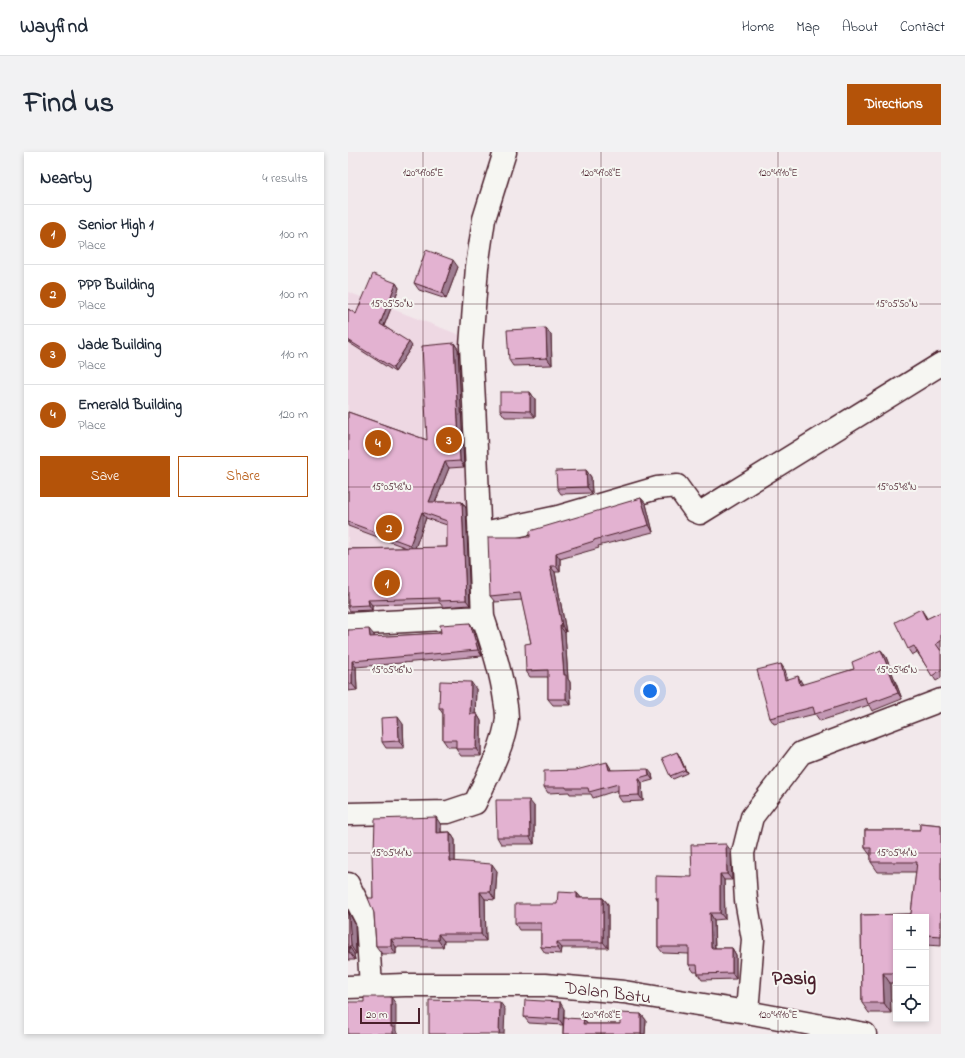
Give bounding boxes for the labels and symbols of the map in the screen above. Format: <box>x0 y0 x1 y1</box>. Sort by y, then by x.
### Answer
text: 120°49'06"E <box>403 166 443 181</box>
text: 120°49'08"E <box>581 166 621 181</box>
text: 120°49'10"E <box>758 166 798 181</box>
text: 15°05'50"N <box>371 297 413 312</box>
text: 15°05'50"N <box>876 297 918 312</box>
pin: 3 <box>436 425 462 455</box>
pin: 4 <box>365 428 391 458</box>
text: 15°05'48"N <box>372 480 412 495</box>
text: 15°05'48"N <box>877 480 917 495</box>
pin: 2 <box>376 513 402 543</box>
pin: 1 <box>374 568 400 598</box>
text: 15°05'46"N <box>372 663 412 678</box>
text: 15°05'46"N <box>877 663 917 678</box>
your location <box>640 681 660 701</box>
text: 15°05'44"N <box>372 846 412 861</box>
text: 15°05'44"N <box>877 846 917 861</box>
district label: Pasig <box>772 965 816 995</box>
street label: Dalan Batu <box>562 976 653 1012</box>
scale bar <box>360 1006 420 1025</box>
text: 120°49'08"E <box>581 1008 621 1023</box>
text: 120°49'10"E <box>758 1008 798 1023</box>

